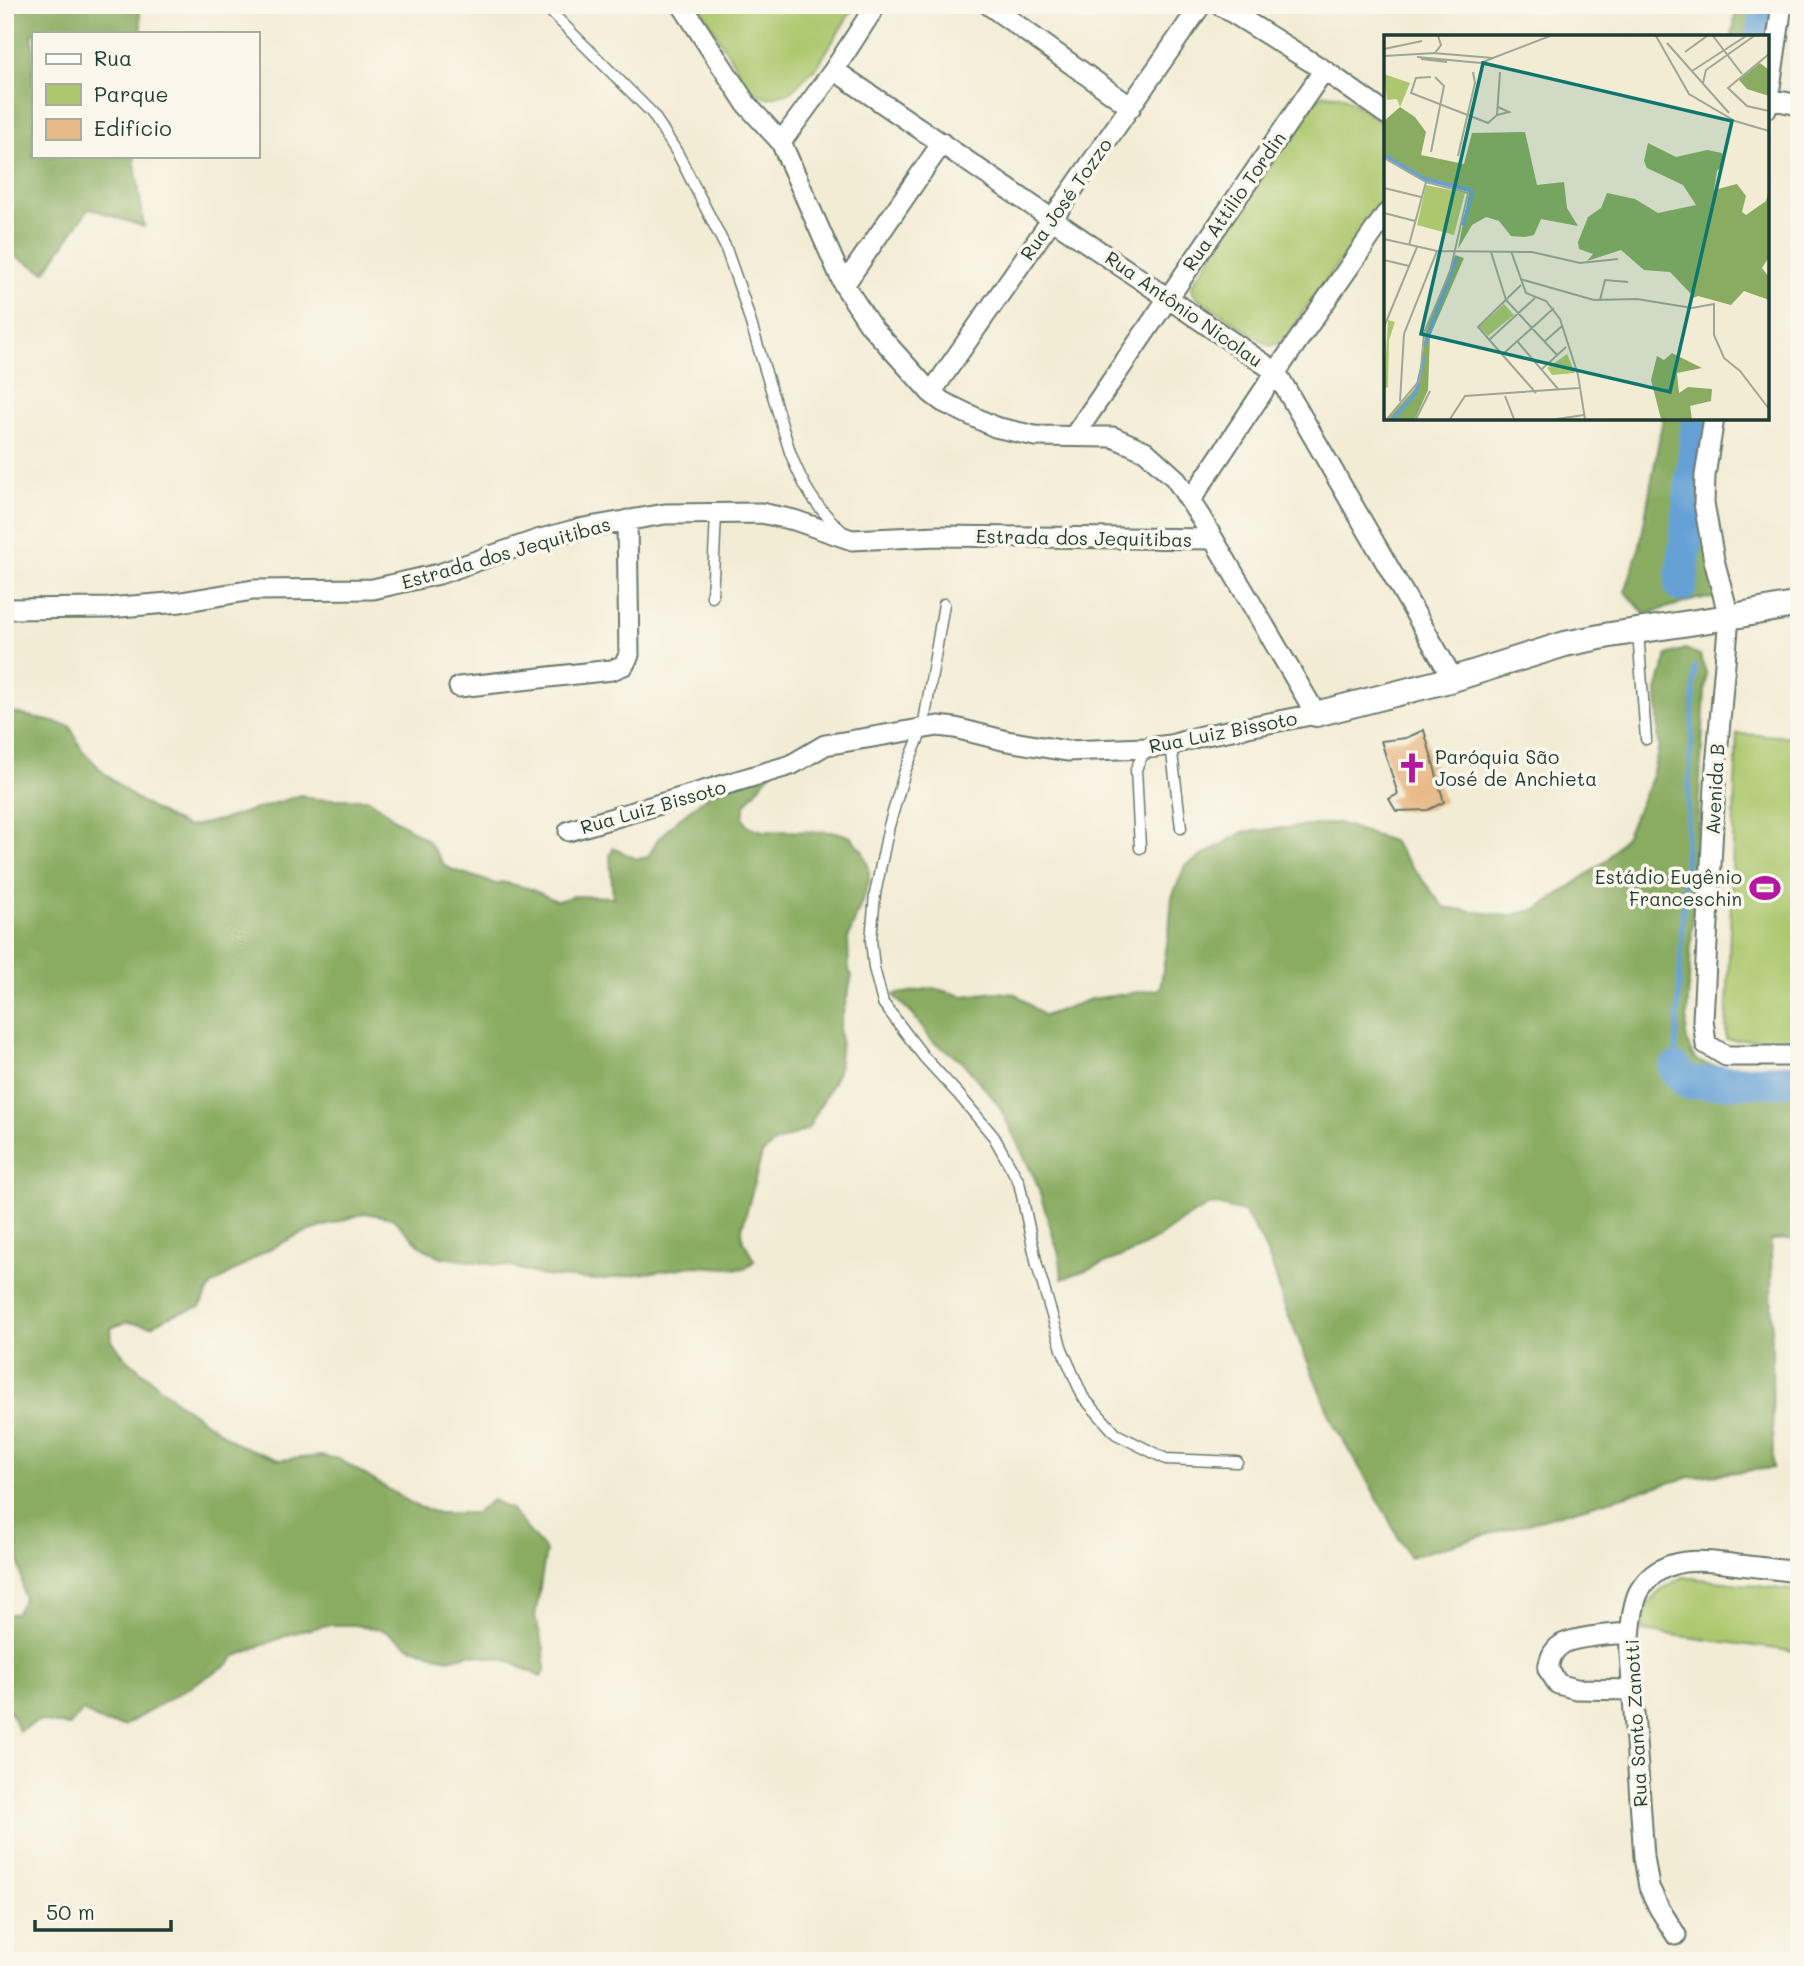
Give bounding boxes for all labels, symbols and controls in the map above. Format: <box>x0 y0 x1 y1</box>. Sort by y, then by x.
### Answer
legend <box>32 32 259 158</box>
inset map <box>1384 35 1769 420</box>
text: Rua <box>94 44 132 71</box>
text: Parque <box>94 80 168 107</box>
text: Edifício <box>94 114 172 141</box>
street label: Rua Attilio Tordin <box>1176 126 1291 275</box>
street label: Rua José Tozzo <box>1014 133 1117 265</box>
street label: Rua Antônio Nicolau <box>1101 245 1268 372</box>
street label: Estrada dos Jequitibas <box>398 511 613 594</box>
street label: Estrada dos Jequitibas <box>976 523 1192 552</box>
street label: Rua Luiz Bissoto <box>1147 705 1299 758</box>
street label: Avenida B <box>1700 743 1729 835</box>
place label: Paróquia São José de Anchieta <box>1435 744 1597 791</box>
church icon: Paróquia São José de Anchieta <box>1395 751 1429 785</box>
street label: Rua Luiz Bissoto <box>577 774 729 839</box>
place label: Estádio Eugênio Franceschin <box>1595 864 1742 911</box>
sports icon: Estádio Eugênio Franceschin <box>1748 871 1782 905</box>
street label: Rua Santo Zanotti <box>1619 1638 1652 1808</box>
scale bar <box>35 1889 172 1933</box>
text: 50 m <box>46 1898 95 1925</box>

